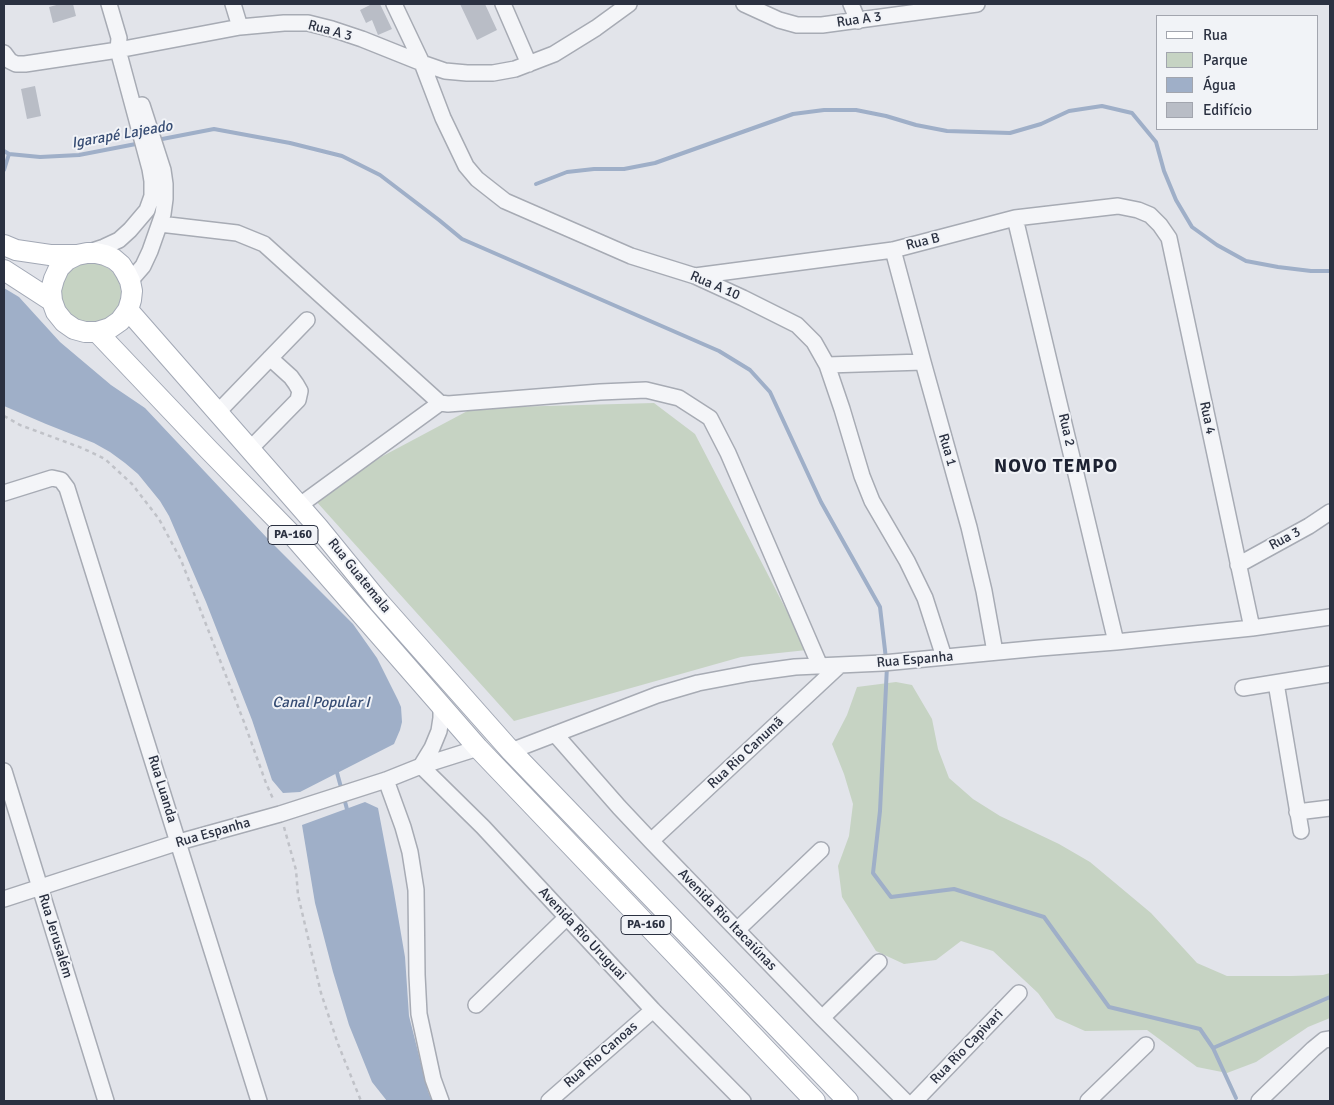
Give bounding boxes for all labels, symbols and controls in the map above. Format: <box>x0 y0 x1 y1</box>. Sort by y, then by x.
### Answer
street label: Rua A 3 <box>835 9 883 31</box>
legend <box>1156 15 1319 130</box>
street label: Rua A 3 <box>306 17 354 45</box>
text: Rua <box>1203 26 1228 44</box>
text: Parque <box>1203 51 1248 69</box>
text: Água <box>1203 76 1236 94</box>
text: Edifício <box>1203 101 1252 119</box>
water label: Igarapé Lajeado <box>70 117 174 153</box>
street label: Rua B <box>904 230 942 254</box>
street label: Rua A 10 <box>687 268 743 304</box>
street label: Rua 4 <box>1195 400 1219 436</box>
street label: Rua 2 <box>1054 412 1078 448</box>
street label: Rua 1 <box>934 432 960 468</box>
district label: NOVO TEMPO <box>993 456 1119 478</box>
street label: Rua 3 <box>1266 524 1304 554</box>
road number: PA-160 <box>268 526 318 544</box>
street label: Rua Guatemala <box>324 535 394 617</box>
street label: Rua Espanha <box>876 648 954 672</box>
water label: Canal Popular I <box>272 694 370 712</box>
street label: Rua Rio Canumã <box>705 714 787 792</box>
street label: Rua Luanda <box>144 753 180 825</box>
street label: Rua Espanha <box>174 814 252 852</box>
street label: Avenida Rio Itacaiúnas <box>674 866 780 974</box>
street label: Avenida Rio Uruguai <box>535 884 629 984</box>
street label: Rua Jerusalém <box>34 892 76 980</box>
road number: PA-160 <box>621 916 671 934</box>
street label: Rua Rio Capivari <box>927 1006 1007 1088</box>
street label: Rua Rio Canoas <box>561 1018 641 1092</box>

